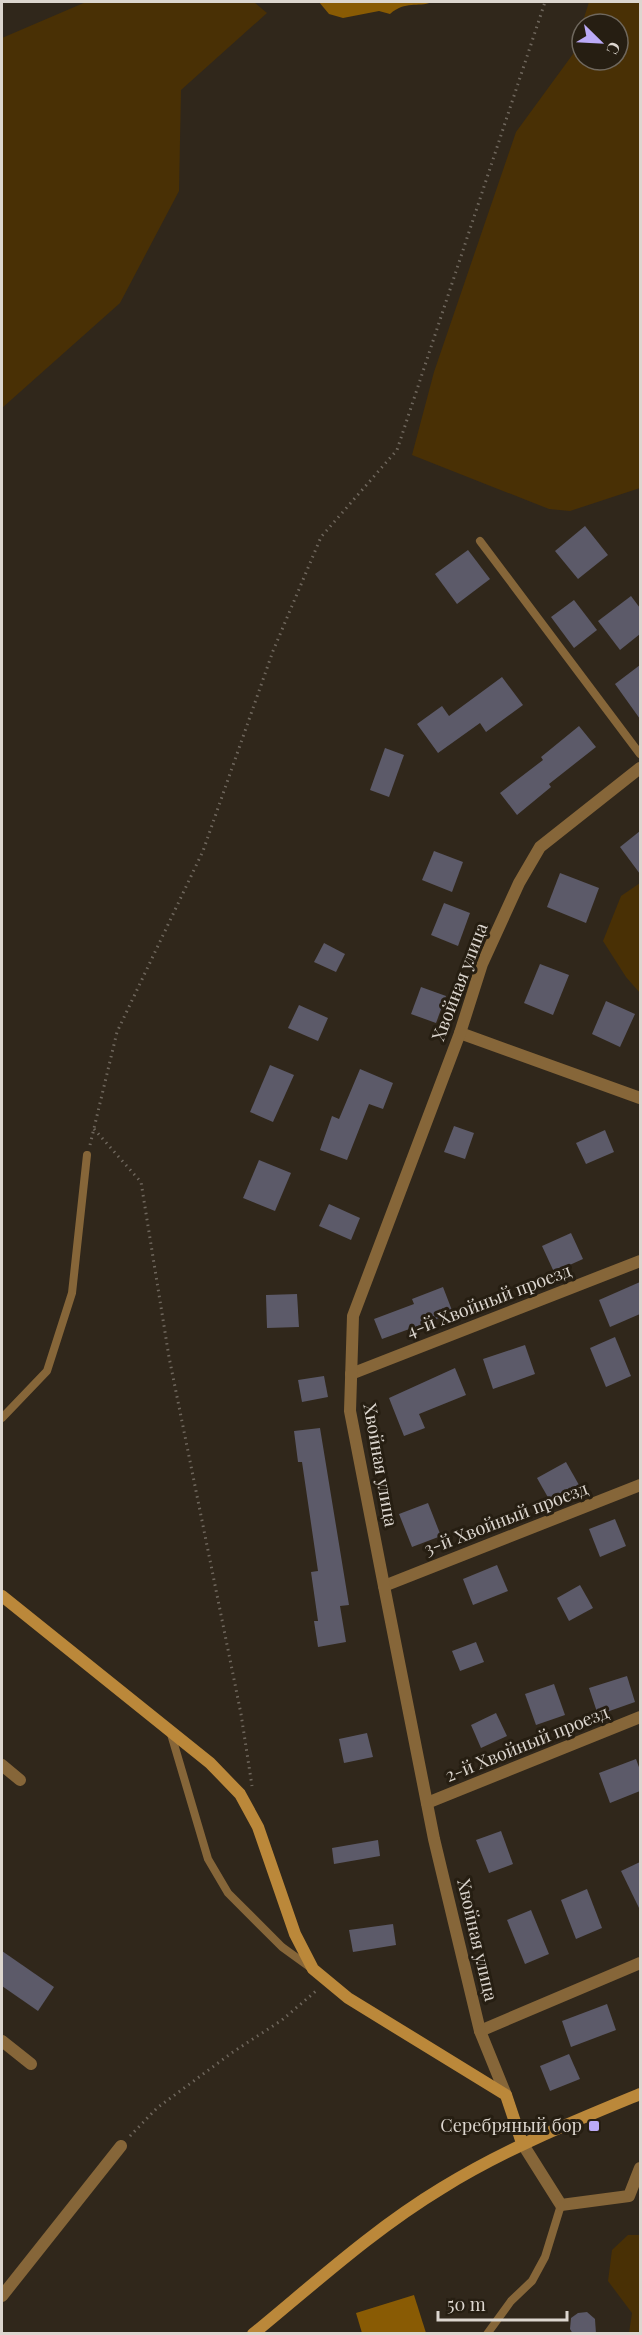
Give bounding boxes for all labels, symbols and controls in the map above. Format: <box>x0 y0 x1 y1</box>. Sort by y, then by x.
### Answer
north arrow <box>570 12 630 72</box>
text: С <box>602 39 626 58</box>
street label: Хвойная улица <box>425 919 493 1044</box>
street label: 4-й Хвойный проезд <box>403 1257 575 1343</box>
street label: Хвойная улица <box>358 1401 404 1529</box>
street label: 3-й Хвойный проезд <box>420 1476 592 1560</box>
street label: 2-й Хвойный проезд <box>441 1699 612 1787</box>
street label: Хвойная улица <box>452 1876 504 2003</box>
place label: Серебряный бор <box>440 2113 582 2137</box>
marker: Серебряный бор <box>587 2119 601 2133</box>
scale bar <box>438 2284 567 2322</box>
text: 50 m <box>447 2292 486 2316</box>

